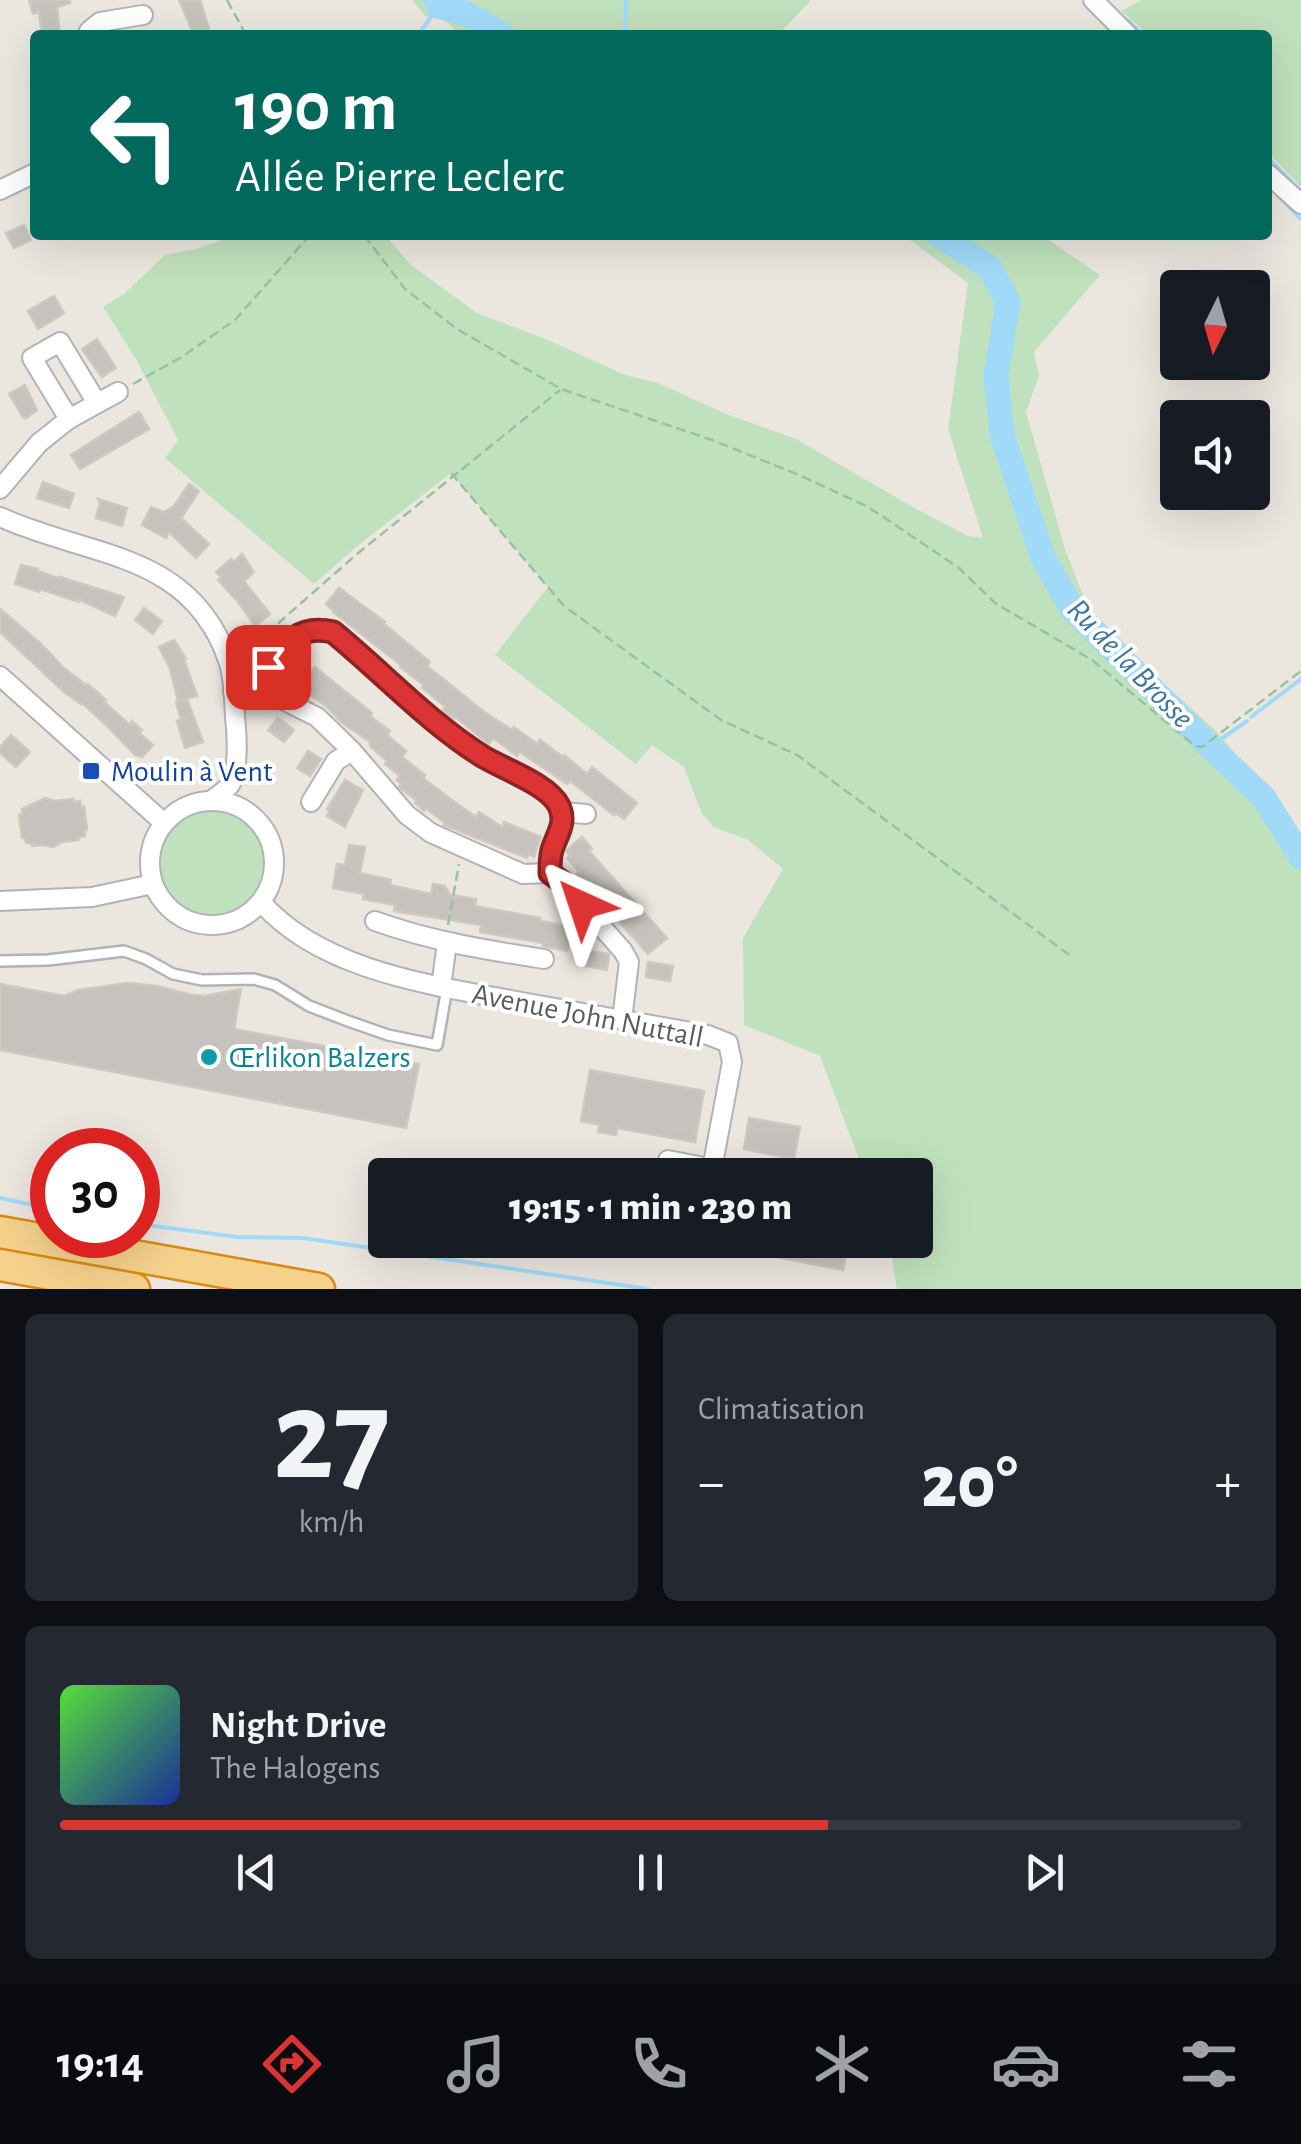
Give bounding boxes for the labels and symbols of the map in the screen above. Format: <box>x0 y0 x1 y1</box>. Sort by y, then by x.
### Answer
north arrow <box>1160 270 1270 380</box>
water label: Ru de la Brosse <box>1061 593 1199 734</box>
pin <box>226 625 311 710</box>
place label: Moulin à Vent <box>111 757 273 787</box>
marker: Moulin à Vent <box>80 760 102 782</box>
position arrow <box>530 853 634 957</box>
street label: Avenue John Nuttall <box>470 979 706 1053</box>
place label: Œrlikon Balzers <box>229 1043 411 1073</box>
marker: Œrlikon Balzers <box>198 1046 220 1068</box>
speed limit sign: 30 <box>30 1128 160 1258</box>

